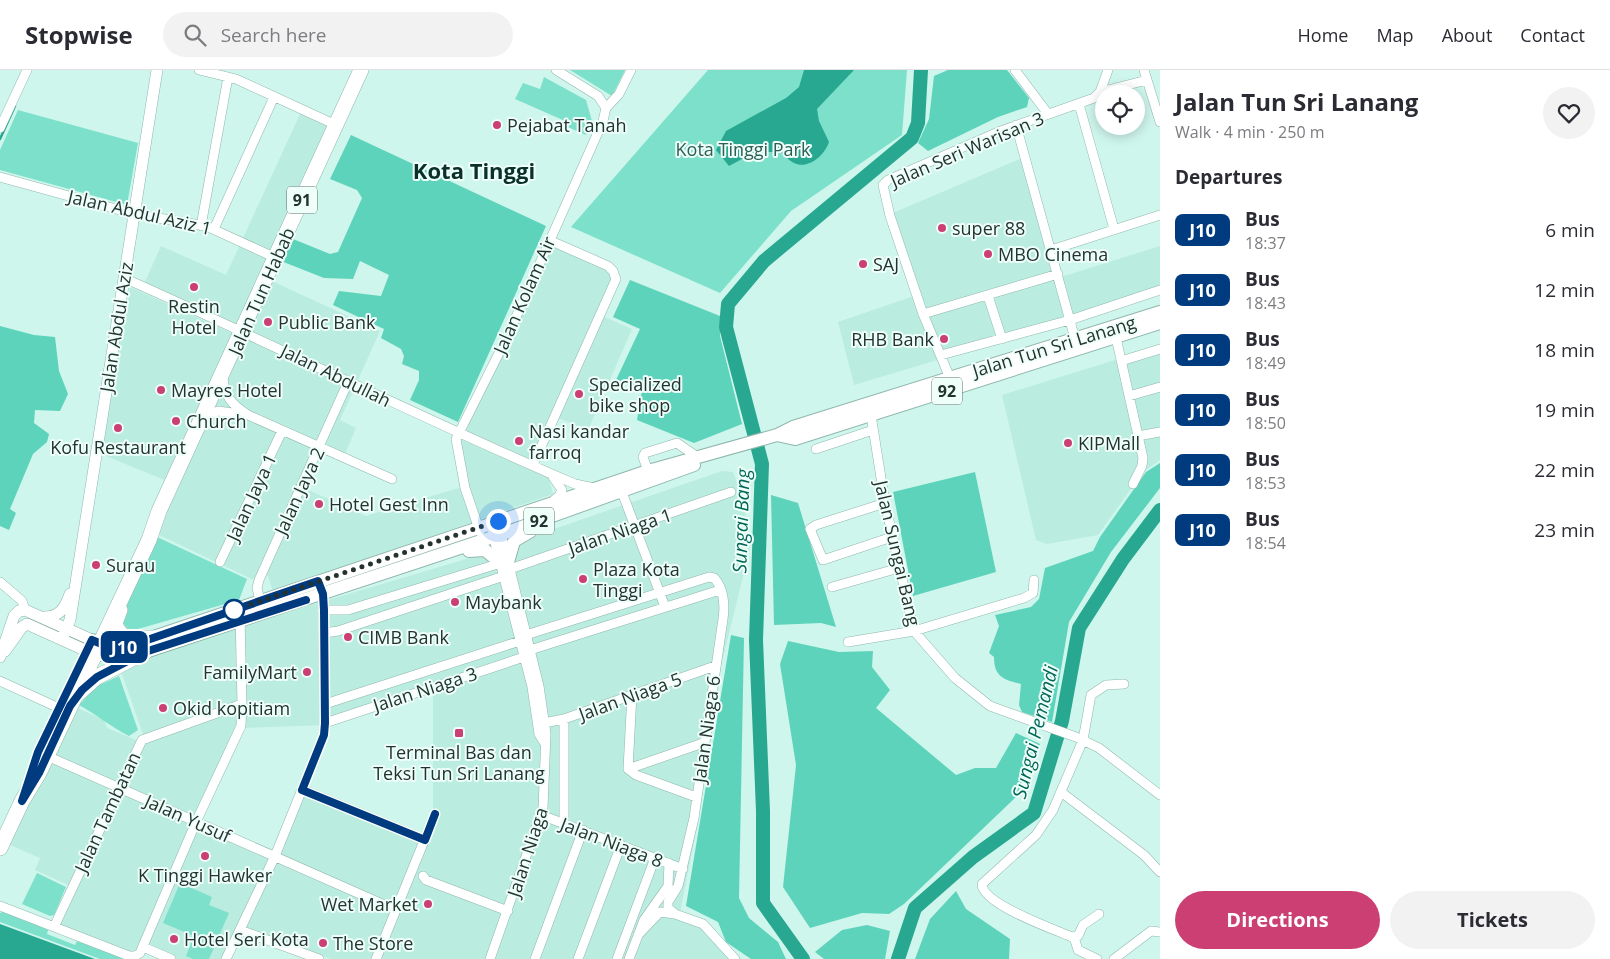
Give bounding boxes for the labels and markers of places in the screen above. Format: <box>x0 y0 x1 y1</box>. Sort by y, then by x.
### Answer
place label: Pejabat Tanah <box>507 113 627 137</box>
marker: Pejabat Tanah <box>491 119 503 131</box>
place label: super 88 <box>952 216 1025 240</box>
marker: super 88 <box>936 222 948 234</box>
place label: MBO Cinema <box>998 242 1108 266</box>
marker: MBO Cinema <box>982 248 994 260</box>
place label: SAJ <box>873 252 899 276</box>
marker: SAJ <box>857 258 869 270</box>
marker: Restin Hotel <box>188 281 200 293</box>
place label: Restin Hotel <box>168 294 220 339</box>
place label: Public Bank <box>278 310 376 334</box>
marker: Public Bank <box>262 316 274 328</box>
place label: RHB Bank <box>851 327 935 351</box>
marker: RHB Bank <box>938 333 950 345</box>
place label: Specialized bike shop <box>589 372 682 417</box>
place label: Mayres Hotel <box>171 378 282 402</box>
marker: Mayres Hotel <box>155 384 167 396</box>
marker: Specialized bike shop <box>573 388 585 400</box>
place label: Church <box>186 409 246 433</box>
marker: Church <box>170 415 182 427</box>
place label: Nasi kandar farroq <box>529 419 630 464</box>
marker: Kofu Restaurant <box>112 422 124 434</box>
place label: KIPMall <box>1078 431 1140 455</box>
place label: Kofu Restaurant <box>50 435 186 459</box>
marker: Nasi kandar farroq <box>513 435 525 447</box>
marker: KIPMall <box>1062 437 1074 449</box>
place label: Hotel Gest Inn <box>329 492 449 516</box>
marker: Hotel Gest Inn <box>313 498 325 510</box>
place label: Surau <box>106 553 155 577</box>
place label: Plaza Kota Tinggi <box>593 557 680 602</box>
marker: Surau <box>90 559 102 571</box>
marker: Plaza Kota Tinggi <box>577 573 589 585</box>
place label: Maybank <box>465 590 542 614</box>
marker: Maybank <box>449 596 461 608</box>
unlabelled marker <box>223 599 245 621</box>
place label: CIMB Bank <box>358 625 450 649</box>
marker: CIMB Bank <box>342 631 354 643</box>
place label: FamilyMart <box>203 660 297 684</box>
marker: FamilyMart <box>301 666 313 678</box>
place label: Okid kopitiam <box>173 696 290 720</box>
marker: Okid kopitiam <box>157 702 169 714</box>
marker: Terminal Bas dan Teksi Tun Sri Lanang <box>453 727 465 739</box>
place label: Terminal Bas dan Teksi Tun Sri Lanang <box>373 740 545 785</box>
marker: K Tinggi Hawker <box>199 850 211 862</box>
place label: K Tinggi Hawker <box>138 863 273 887</box>
place label: Wet Market <box>321 892 418 916</box>
marker: Wet Market <box>422 898 434 910</box>
place label: Hotel Seri Kota <box>184 927 309 951</box>
place label: The Store <box>333 931 413 955</box>
marker: Hotel Seri Kota <box>168 933 180 945</box>
marker: The Store <box>317 937 329 949</box>

